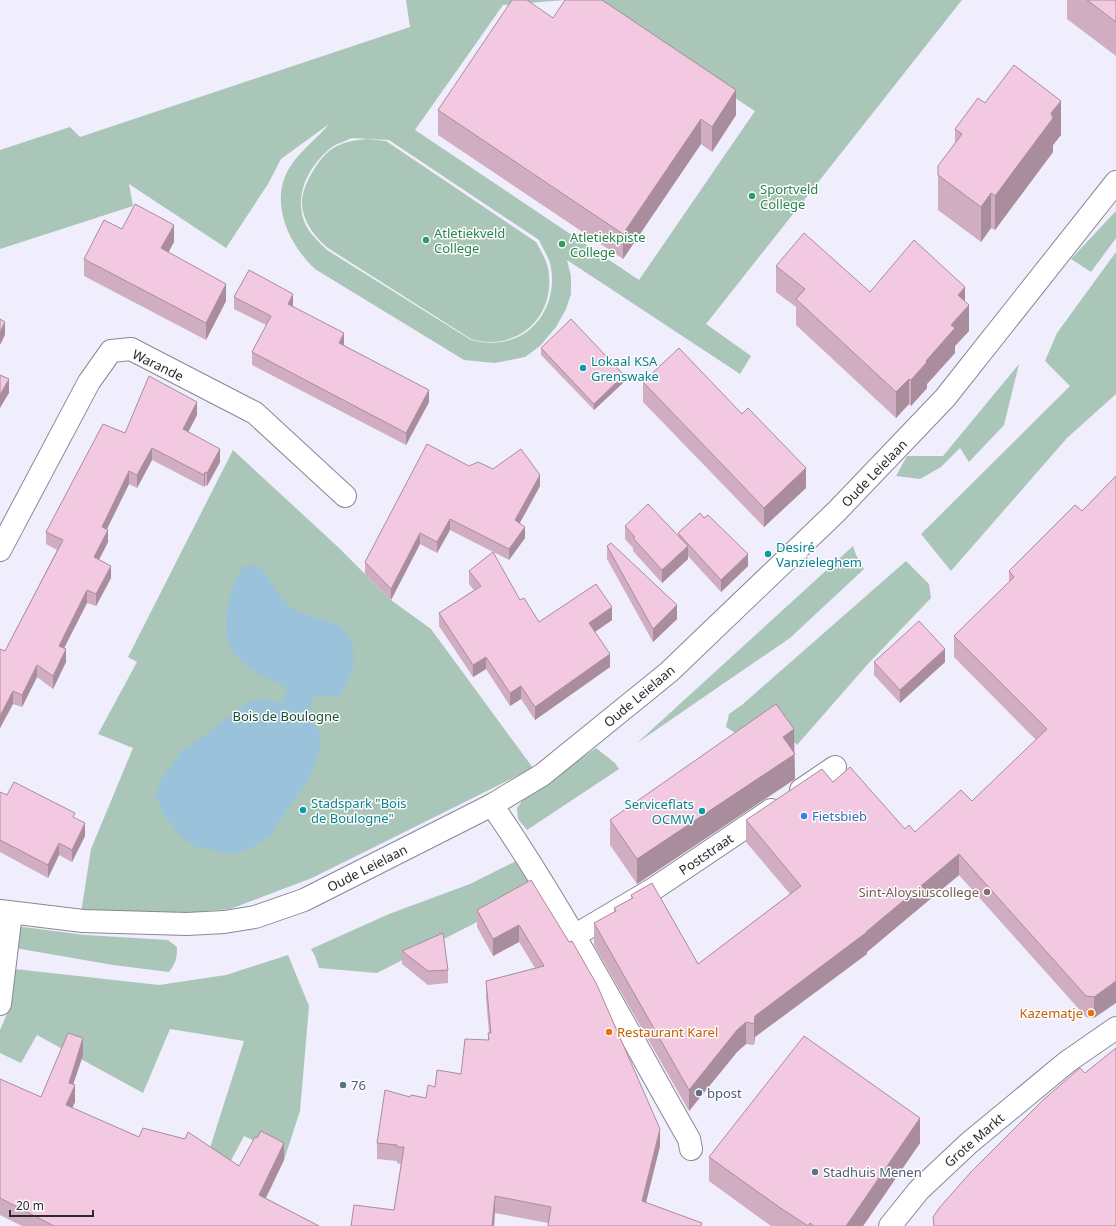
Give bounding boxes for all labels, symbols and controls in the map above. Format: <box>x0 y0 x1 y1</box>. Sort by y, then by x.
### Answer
place label: Sportveld College <box>760 180 818 213</box>
marker: Sportveld College <box>747 191 757 201</box>
place label: Atletiekveld College <box>434 224 505 257</box>
place label: Atletiekpiste College <box>570 228 646 261</box>
marker: Atletiekveld College <box>421 235 431 245</box>
marker: Atletiekpiste College <box>557 239 567 249</box>
street label: Warande <box>129 345 187 385</box>
place label: Lokaal KSA Grenswake <box>591 352 659 385</box>
marker: Lokaal KSA Grenswake <box>578 363 588 373</box>
street label: Oude Leielaan <box>837 435 911 511</box>
place label: Desiré Vanzieleghem <box>776 538 862 571</box>
marker: Desiré Vanzieleghem <box>763 549 773 559</box>
street label: Oude Leielaan <box>600 661 678 731</box>
park label: Bois de Boulogne <box>233 707 339 725</box>
place label: Stadspark "Bois de Boulogne" <box>311 794 407 827</box>
place label: Serviceflats OCMW <box>625 795 694 828</box>
marker: Stadspark "Bois de Boulogne" <box>298 805 308 815</box>
marker: Serviceflats OCMW <box>697 806 707 816</box>
place label: Fietsbieb <box>812 807 867 825</box>
marker: Fietsbieb <box>799 811 809 821</box>
street label: Poststraat <box>675 829 737 879</box>
street label: Oude Leielaan <box>324 840 410 896</box>
place label: Sint-Aloysiuscollege <box>858 883 979 901</box>
marker: Sint-Aloysiuscollege <box>982 887 992 897</box>
place label: Kazematje <box>1019 1004 1083 1022</box>
marker: Kazematje <box>1086 1008 1096 1018</box>
place label: Restaurant Karel <box>617 1023 718 1041</box>
marker: Restaurant Karel <box>604 1027 614 1037</box>
place label: 76 <box>351 1076 366 1094</box>
marker: 76 <box>338 1080 348 1090</box>
place label: bpost <box>707 1084 742 1102</box>
marker: bpost <box>694 1088 704 1098</box>
street label: Grote Markt <box>940 1109 1008 1171</box>
place label: Stadhuis Menen <box>823 1163 922 1181</box>
marker: Stadhuis Menen <box>810 1167 820 1177</box>
scale bar <box>10 1192 93 1218</box>
text: 20 m <box>16 1197 44 1214</box>

